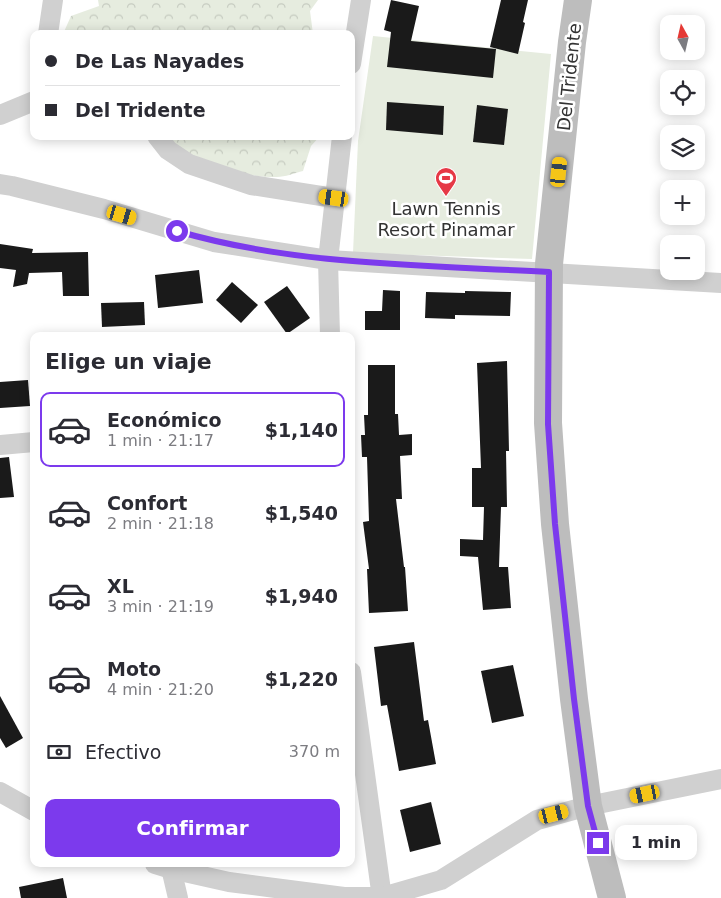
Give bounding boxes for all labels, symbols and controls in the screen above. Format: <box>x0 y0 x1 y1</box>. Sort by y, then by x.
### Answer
north arrow <box>660 15 705 60</box>
map controls <box>660 15 705 280</box>
street label: Del Tridente <box>553 22 585 132</box>
text: De Las Nayades <box>75 50 244 72</box>
button: locate <box>660 70 705 115</box>
text: Del Tridente <box>75 99 206 121</box>
button: layers <box>660 125 705 170</box>
car <box>549 156 568 188</box>
sports icon: Lawn Tennis Resort Pinamar <box>434 166 458 197</box>
button: + <box>660 180 705 225</box>
car <box>318 188 349 208</box>
place label: Lawn Tennis Resort Pinamar <box>377 198 515 240</box>
car <box>105 204 138 226</box>
route start <box>166 220 188 242</box>
button: − <box>660 235 705 280</box>
text: Elige un viaje <box>45 349 212 374</box>
icon: car <box>47 407 92 452</box>
text: Económico <box>107 409 222 431</box>
text: $1,140 <box>265 419 338 441</box>
text: 1 min · 21:17 <box>107 431 214 450</box>
icon: car <box>47 490 92 535</box>
text: Confort <box>107 492 187 514</box>
text: $1,540 <box>265 502 338 524</box>
text: 2 min · 21:18 <box>107 514 214 533</box>
icon: car <box>47 573 92 618</box>
text: XL <box>107 575 134 597</box>
text: $1,940 <box>265 585 338 607</box>
text: 3 min · 21:19 <box>107 597 214 616</box>
icon: car <box>47 656 92 701</box>
text: Moto <box>107 658 161 680</box>
text: $1,220 <box>265 668 338 690</box>
text: 4 min · 21:20 <box>107 680 214 699</box>
icon: cash <box>45 738 73 766</box>
text: Efectivo <box>85 741 161 763</box>
text: 370 m <box>289 742 340 761</box>
car <box>628 784 661 804</box>
button: Confirmar <box>45 799 340 857</box>
car <box>537 803 570 825</box>
callout: 1 min <box>616 826 698 860</box>
route end <box>587 832 609 854</box>
text: 1 min <box>631 833 681 852</box>

